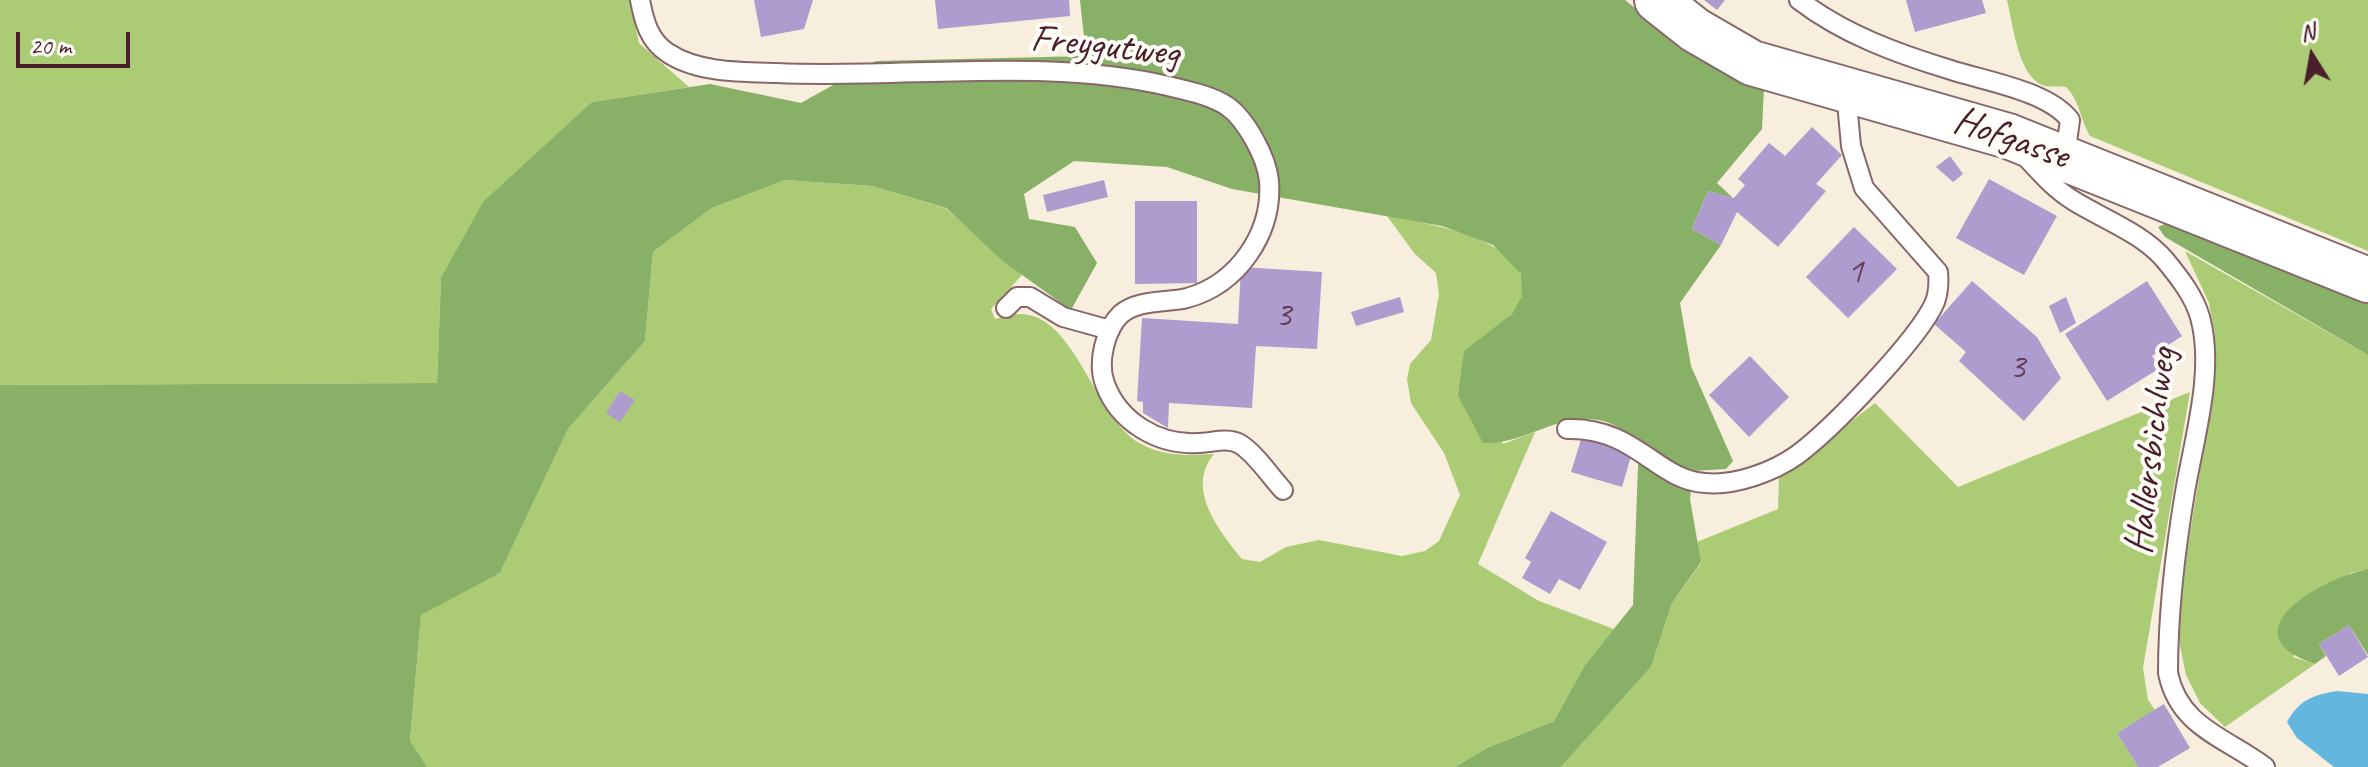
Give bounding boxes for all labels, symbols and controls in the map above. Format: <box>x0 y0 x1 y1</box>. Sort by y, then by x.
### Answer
street label: Freygutweg <box>1028 15 1182 79</box>
scale bar <box>20 16 134 66</box>
north arrow <box>2272 16 2352 96</box>
text: N <box>2298 17 2317 47</box>
text: 20 m <box>30 31 71 61</box>
street label: Hofgasse <box>1947 97 2075 181</box>
house number: 1 <box>1847 251 1863 295</box>
house number: 3 <box>1275 295 1291 339</box>
street label: Hallersbichlweg <box>2116 345 2188 557</box>
house number: 3 <box>2009 347 2025 391</box>

